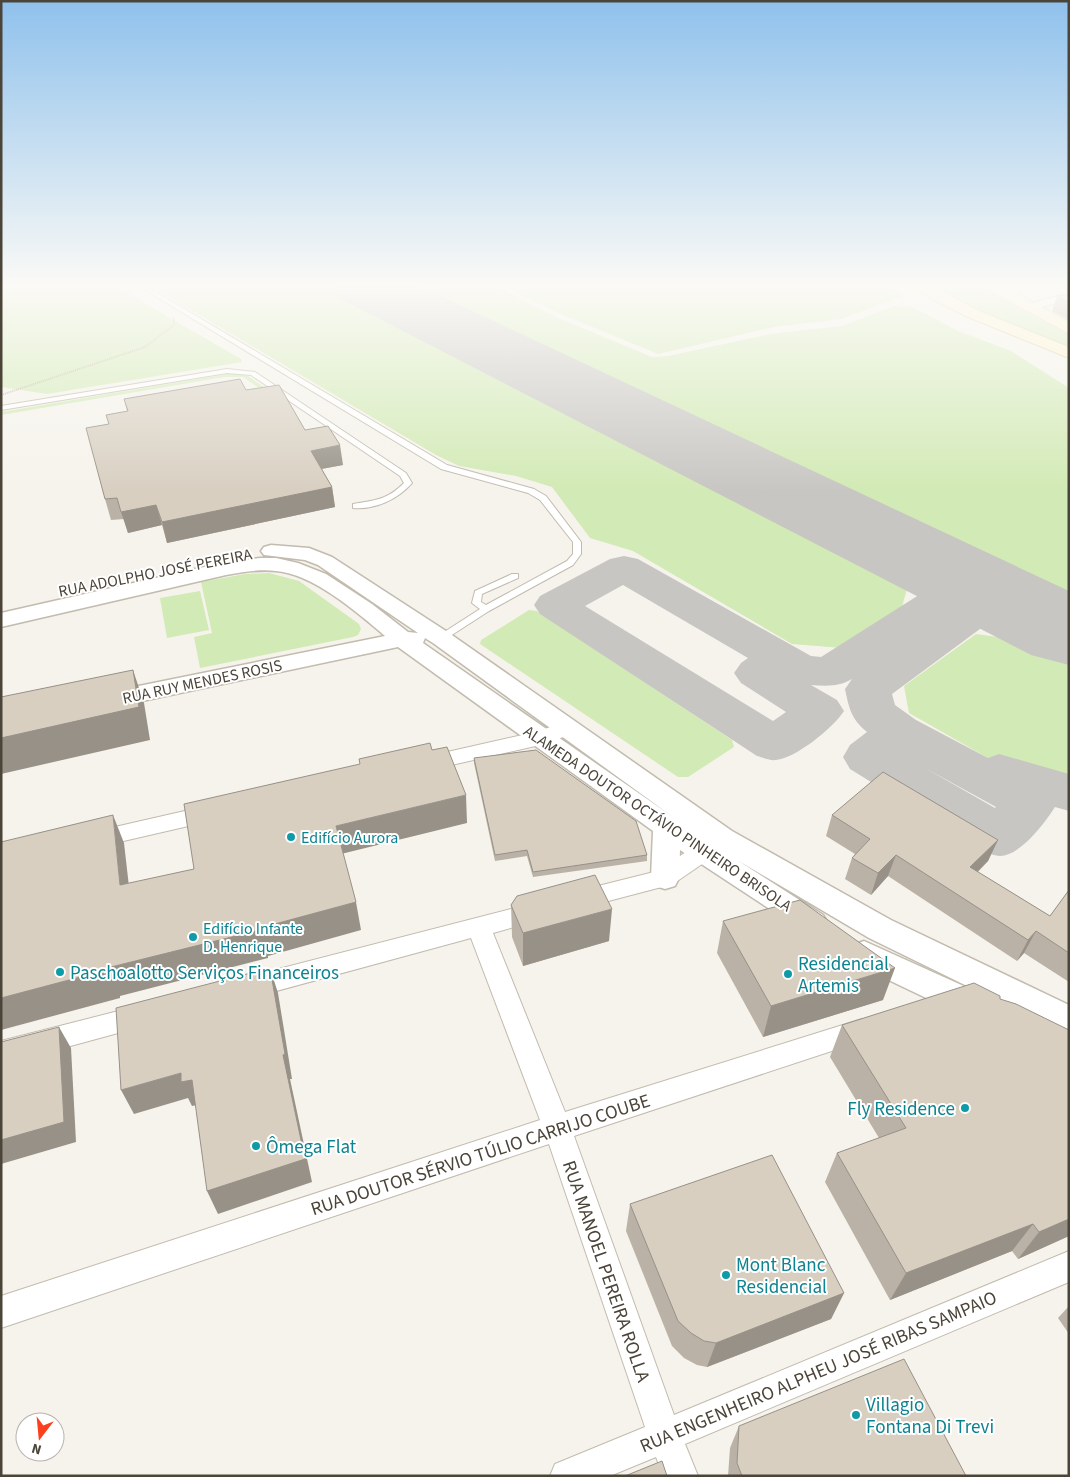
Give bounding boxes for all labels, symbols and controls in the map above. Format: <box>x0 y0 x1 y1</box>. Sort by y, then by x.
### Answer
street label: RUA ADOLPHO JOSÉ PEREIRA <box>57 543 254 603</box>
street label: RUA RUY MENDES ROSIS <box>120 654 284 710</box>
street label: ALAMEDA DOUTOR OCTÁVIO PINHEIRO BRISOLA <box>519 721 796 917</box>
place label: Edifício Aurora <box>301 827 398 849</box>
marker: Edifício Aurora <box>285 831 297 843</box>
place label: Edifício Infante D. Henrique <box>203 918 303 958</box>
marker: Edifício Infante D. Henrique <box>187 931 199 943</box>
place label: Residencial Artemis <box>798 951 889 1000</box>
place label: Paschoalotto Serviços Financeiros <box>70 960 339 987</box>
marker: Paschoalotto Serviços Financeiros <box>54 966 66 978</box>
marker: Residencial Artemis <box>782 968 794 980</box>
street label: RUA DOUTOR SÉRVIO TÚLIO CARRIJO COUBE <box>307 1088 654 1223</box>
place label: Fly Residence <box>847 1096 955 1123</box>
marker: Fly Residence <box>959 1102 971 1114</box>
place label: Ômega Flat <box>266 1134 357 1161</box>
marker: Ômega Flat <box>250 1140 262 1152</box>
street label: RUA MANOEL PEREIRA ROLLA <box>555 1157 656 1387</box>
place label: Mont Blanc Residencial <box>736 1252 827 1301</box>
marker: Mont Blanc Residencial <box>720 1269 732 1281</box>
street label: RUA ENGENHEIRO ALPHEU JOSÉ RIBAS SAMPAIO <box>636 1285 1001 1460</box>
place label: Villagio Fontana Di Trevi <box>866 1392 994 1441</box>
marker: Villagio Fontana Di Trevi <box>850 1409 862 1421</box>
north arrow <box>15 1412 65 1462</box>
text: N <box>29 1438 44 1459</box>

